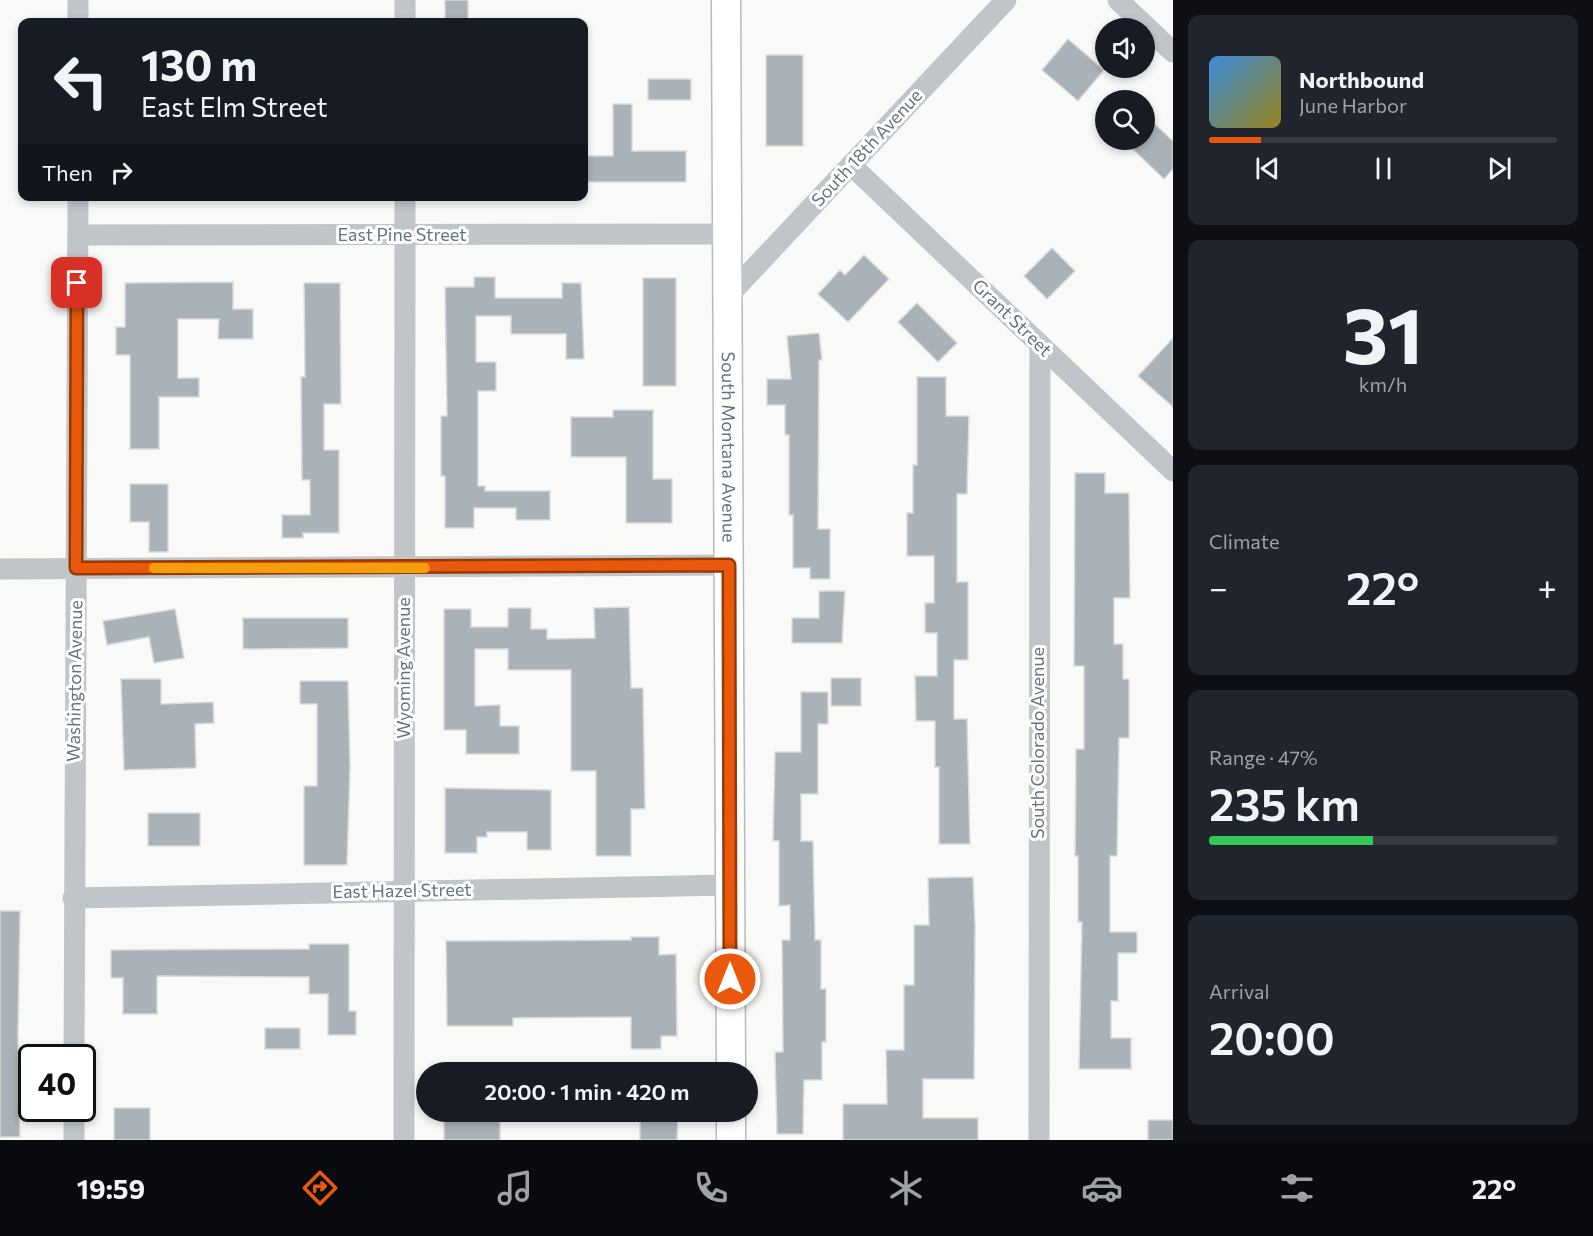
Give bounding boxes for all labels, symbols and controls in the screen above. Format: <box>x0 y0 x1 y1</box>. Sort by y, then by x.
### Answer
map controls <box>1095 18 1155 150</box>
button: sound <box>1095 18 1155 78</box>
text: 130 m <box>141 38 257 90</box>
icon: left <box>42 42 120 120</box>
text: Northbound <box>1299 66 1424 93</box>
street label: South 18th Avenue <box>806 84 926 211</box>
text: East Elm Street <box>141 90 328 123</box>
button: search <box>1095 90 1155 150</box>
text: June Harbor <box>1299 93 1407 117</box>
icon: previous <box>1251 152 1284 185</box>
icon: pause <box>1367 152 1400 185</box>
icon: next <box>1483 152 1516 185</box>
icon: right <box>105 156 138 189</box>
text: Then <box>42 159 93 186</box>
street label: East Pine Street <box>337 223 467 245</box>
pin <box>51 257 102 308</box>
icon: arrive <box>60 266 93 299</box>
street label: Grant Street <box>968 274 1057 360</box>
text: 31 <box>1343 285 1423 380</box>
street label: South Montana Avenue <box>718 351 741 542</box>
text: km/h <box>1359 372 1407 396</box>
text: Climate <box>1209 529 1279 553</box>
text: 22° <box>1346 559 1419 614</box>
text: − <box>1209 566 1228 607</box>
text: + <box>1538 566 1557 607</box>
street label: Wyoming Avenue <box>392 597 414 739</box>
street label: Washington Avenue <box>62 600 86 762</box>
street label: South Colorado Avenue <box>1026 647 1048 839</box>
text: Range · 47% <box>1209 745 1318 769</box>
text: 235 km <box>1209 775 1360 830</box>
street label: East Hazel Street <box>332 878 472 902</box>
position arrow <box>698 947 762 1011</box>
text: Arrival <box>1209 979 1270 1003</box>
text: 20:00 <box>1209 1009 1335 1064</box>
speed limit sign: 40 <box>18 1044 96 1122</box>
text: 20:00 · 1 min · 420 m <box>485 1078 689 1105</box>
icon: directions <box>299 1167 341 1209</box>
icon: music <box>494 1167 536 1209</box>
icon: phone <box>690 1167 732 1209</box>
icon: climate <box>885 1167 927 1209</box>
icon: car <box>1081 1167 1123 1209</box>
icon: filters <box>1276 1167 1318 1209</box>
text: 19:59 <box>77 1172 145 1205</box>
text: 22° <box>1472 1172 1516 1205</box>

